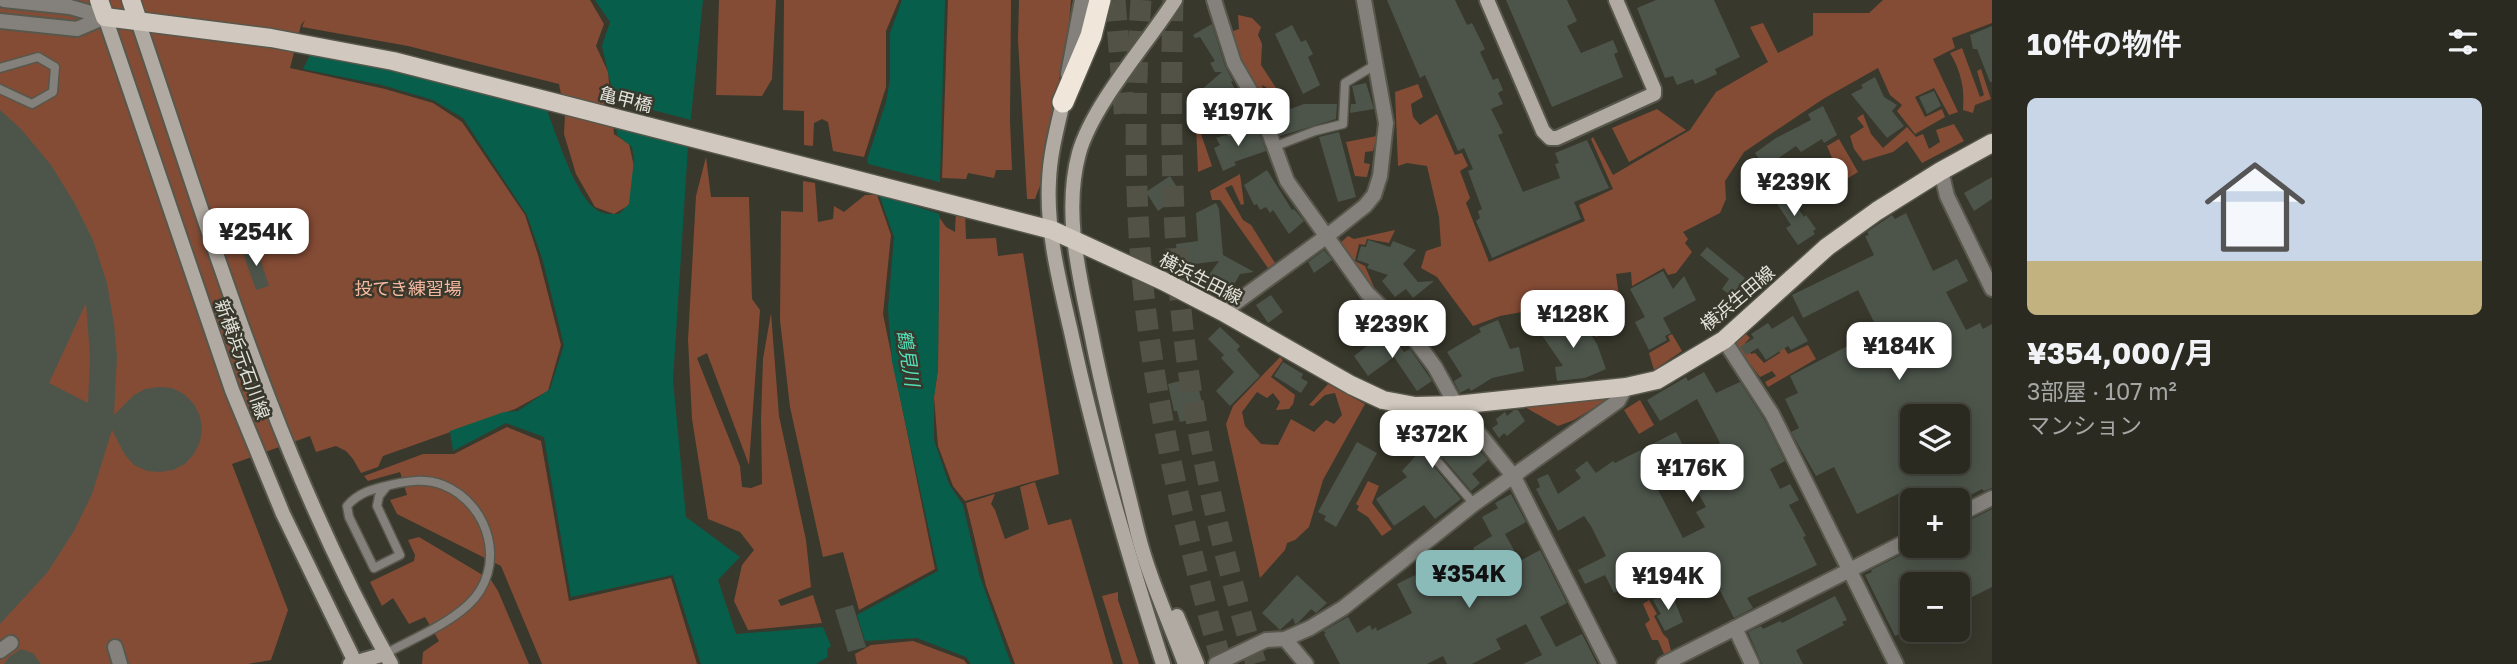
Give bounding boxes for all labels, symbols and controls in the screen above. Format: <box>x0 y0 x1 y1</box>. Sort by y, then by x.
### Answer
icon: filters <box>2444 23 2482 61</box>
text: 10件の物件 <box>2027 26 2182 62</box>
street label: 亀甲橋 <box>597 82 655 116</box>
pin: ¥197K <box>1189 88 1287 148</box>
text: ¥197K <box>1203 97 1273 125</box>
icon: home <box>2192 144 2318 270</box>
pin: ¥239K <box>1745 158 1843 218</box>
text: ¥239K <box>1757 167 1831 195</box>
pin: ¥254K <box>207 208 305 268</box>
text: ¥254K <box>219 217 293 245</box>
street label: 横浜生田線 <box>1156 248 1246 308</box>
street label: 横浜生田線 <box>1695 261 1779 335</box>
park label: 投てき練習場 <box>354 277 462 299</box>
pin: ¥128K <box>1524 290 1622 350</box>
street label: 新横浜元石川線 <box>211 296 275 422</box>
text: ¥128K <box>1537 299 1609 327</box>
pin: ¥239K <box>1343 300 1441 360</box>
text: ¥239K <box>1355 309 1429 337</box>
pin: ¥184K <box>1850 322 1948 382</box>
water label: 鶴見川 <box>893 328 925 390</box>
text: ¥184K <box>1863 331 1935 359</box>
text: ¥354,000/月 <box>2027 335 2215 371</box>
text: 3部屋 · 107 m² <box>2027 377 2177 405</box>
map controls <box>1900 404 1970 642</box>
button: layers <box>1900 404 1970 474</box>
pin: ¥372K <box>1383 410 1481 470</box>
text: マンション <box>2027 411 2142 439</box>
text: ¥372K <box>1396 419 1468 447</box>
pin: ¥176K <box>1643 444 1741 504</box>
text: ¥176K <box>1657 453 1727 481</box>
button: + <box>1900 488 1970 558</box>
pin: ¥354K <box>1420 550 1518 610</box>
pin: ¥194K <box>1619 552 1717 612</box>
text: ¥354K <box>1432 559 1506 587</box>
text: ¥194K <box>1632 561 1704 589</box>
button: − <box>1900 572 1970 642</box>

